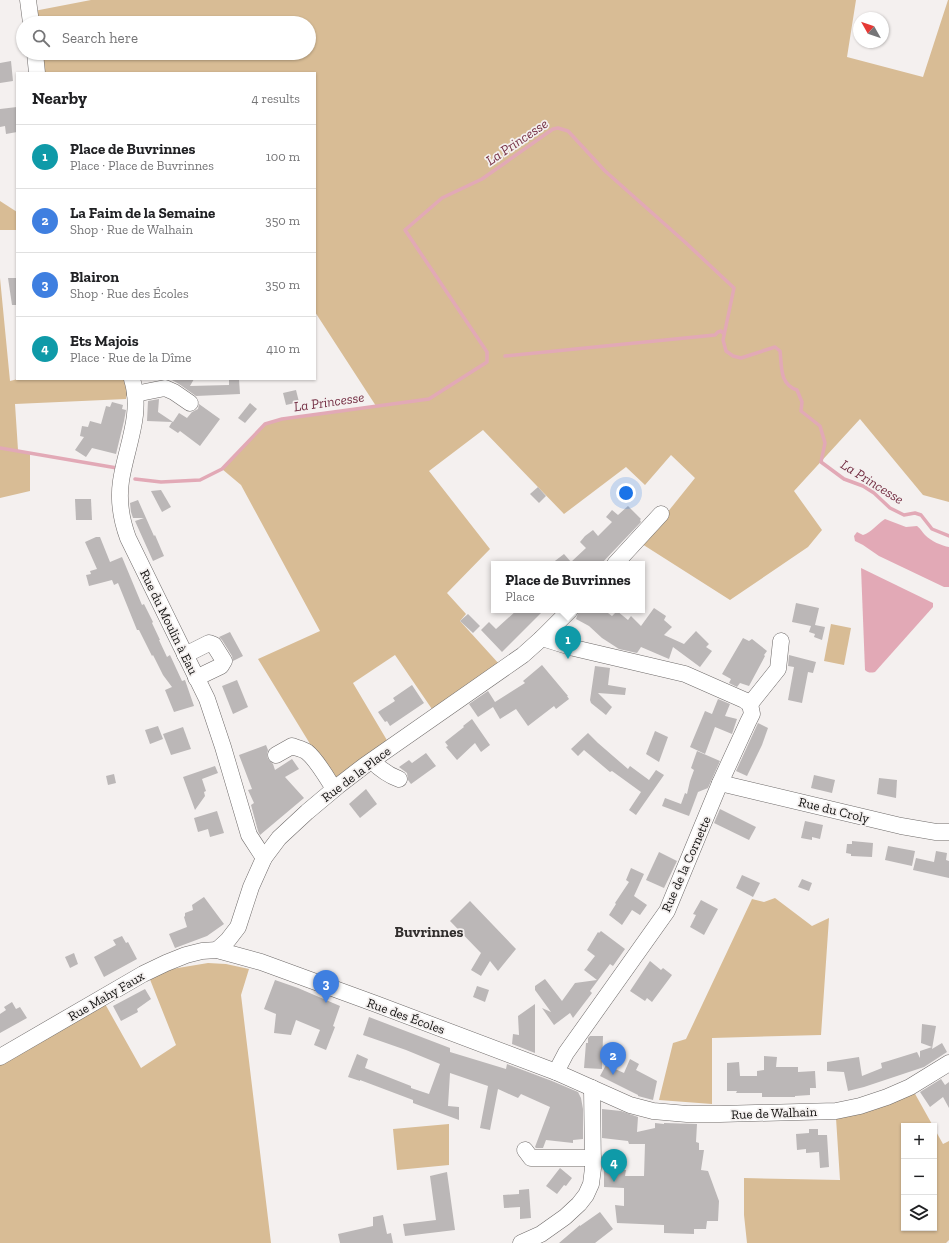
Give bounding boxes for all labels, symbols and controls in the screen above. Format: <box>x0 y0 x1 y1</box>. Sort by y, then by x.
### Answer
north arrow <box>853 12 889 48</box>
search box <box>16 16 316 60</box>
icon: search <box>30 27 52 49</box>
text: Search here <box>62 29 138 47</box>
text: Nearby <box>32 88 87 108</box>
text: 4 results <box>252 91 300 106</box>
water label: La Princesse <box>483 115 551 169</box>
text: Place de Buvrinnes <box>70 140 195 158</box>
text: 1 <box>42 149 48 164</box>
text: 100 m <box>266 149 300 164</box>
text: Place · Place de Buvrinnes <box>70 158 214 173</box>
text: La Faim de la Semaine <box>70 204 215 222</box>
text: 2 <box>42 213 48 228</box>
text: 350 m <box>265 213 300 228</box>
text: Shop · Rue de Walhain <box>70 222 193 237</box>
text: Blairon <box>70 268 119 286</box>
text: 3 <box>42 277 48 292</box>
text: 350 m <box>265 277 300 292</box>
text: Shop · Rue des Écoles <box>70 286 189 301</box>
text: Ets Majois <box>70 332 139 350</box>
text: 4 <box>41 341 49 356</box>
text: 410 m <box>266 341 300 356</box>
text: Place · Rue de la Dîme <box>70 350 191 365</box>
water label: La Princesse <box>293 389 365 415</box>
water label: La Princesse <box>837 456 907 508</box>
your location <box>616 483 636 503</box>
popup <box>491 561 645 613</box>
street label: Rue du Moulin à Eau <box>137 567 201 678</box>
text: Place de Buvrinnes <box>505 571 631 589</box>
text: Place <box>505 589 535 604</box>
pin: 1 <box>555 626 581 659</box>
street label: Rue de la Place <box>319 743 393 805</box>
street label: Rue du Croly <box>797 794 871 826</box>
street label: Rue de la Cornette <box>658 814 714 914</box>
district label: Buvrinnes <box>395 923 464 941</box>
street label: Rue Mahy Faux <box>65 968 147 1024</box>
pin: 3 <box>313 970 339 1003</box>
street label: Rue des Écoles <box>365 995 447 1037</box>
pin: 2 <box>600 1042 626 1075</box>
street label: Rue de Walhain <box>731 1104 818 1122</box>
map controls <box>901 1123 937 1231</box>
button: + <box>901 1123 937 1159</box>
pin: 4 <box>601 1149 627 1182</box>
button: − <box>901 1159 937 1195</box>
button: layers <box>901 1195 937 1231</box>

